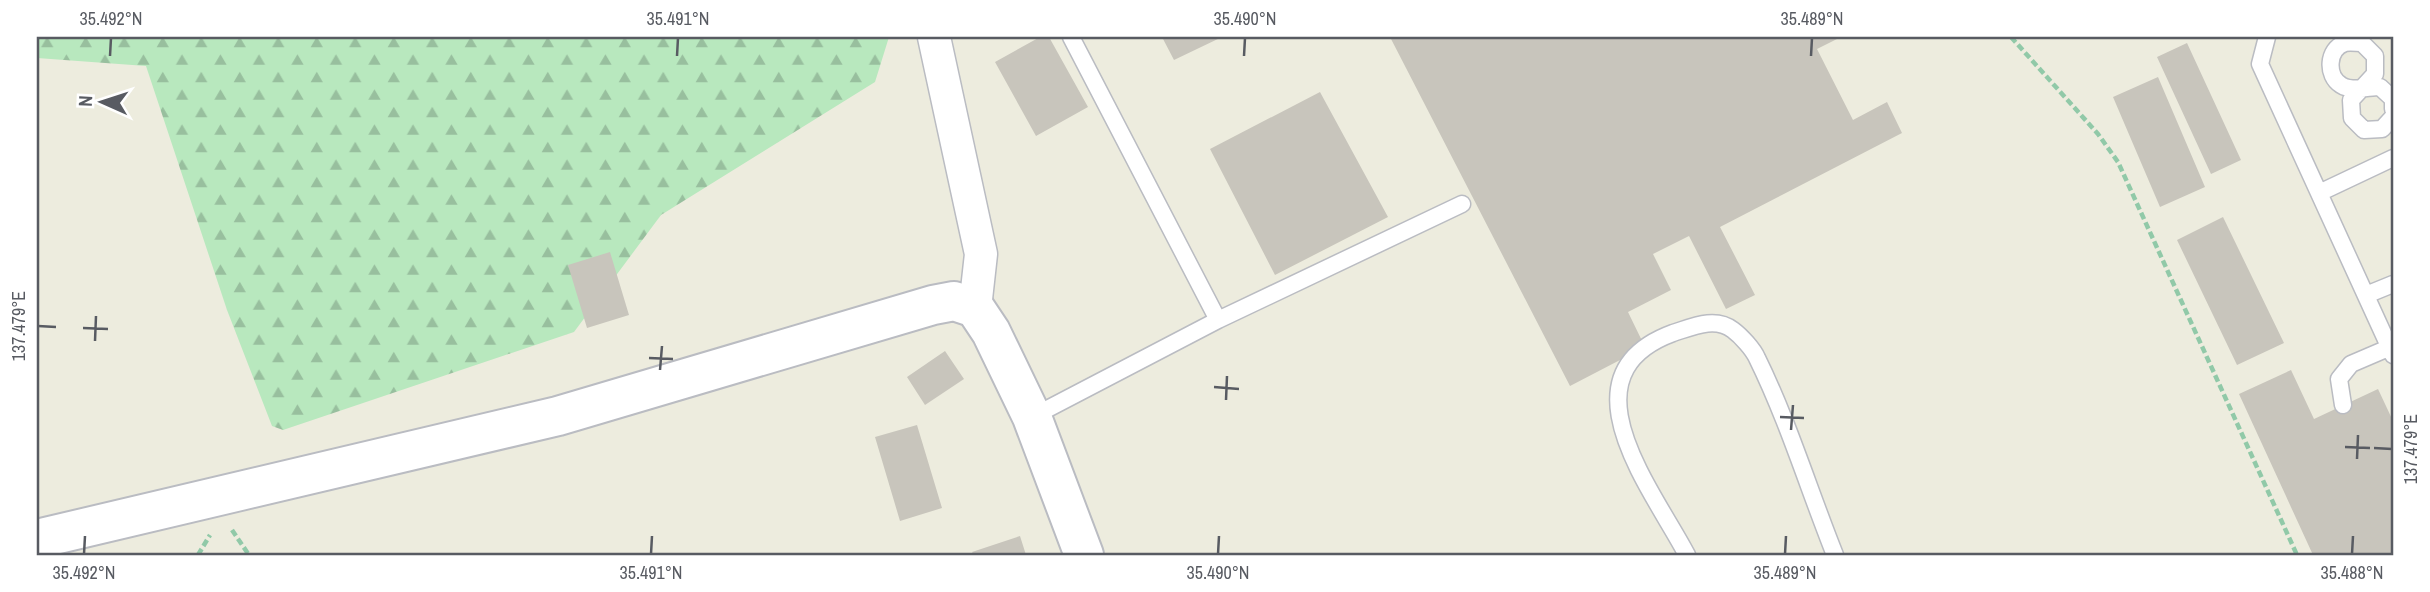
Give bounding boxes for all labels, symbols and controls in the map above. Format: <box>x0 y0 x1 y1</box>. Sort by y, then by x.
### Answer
text: 35.492°N <box>80 6 143 31</box>
text: 35.491°N <box>647 6 710 31</box>
text: 35.490°N <box>1214 6 1277 31</box>
text: 35.489°N <box>1781 6 1844 31</box>
north arrow <box>66 66 136 136</box>
text: N <box>72 95 98 107</box>
text: 137.479°E <box>6 291 31 361</box>
text: 137.479°E <box>2398 414 2423 484</box>
text: 35.492°N <box>53 560 116 585</box>
text: 35.491°N <box>620 560 683 585</box>
text: 35.490°N <box>1187 560 1250 585</box>
text: 35.489°N <box>1754 560 1817 585</box>
text: 35.488°N <box>2321 560 2384 585</box>

